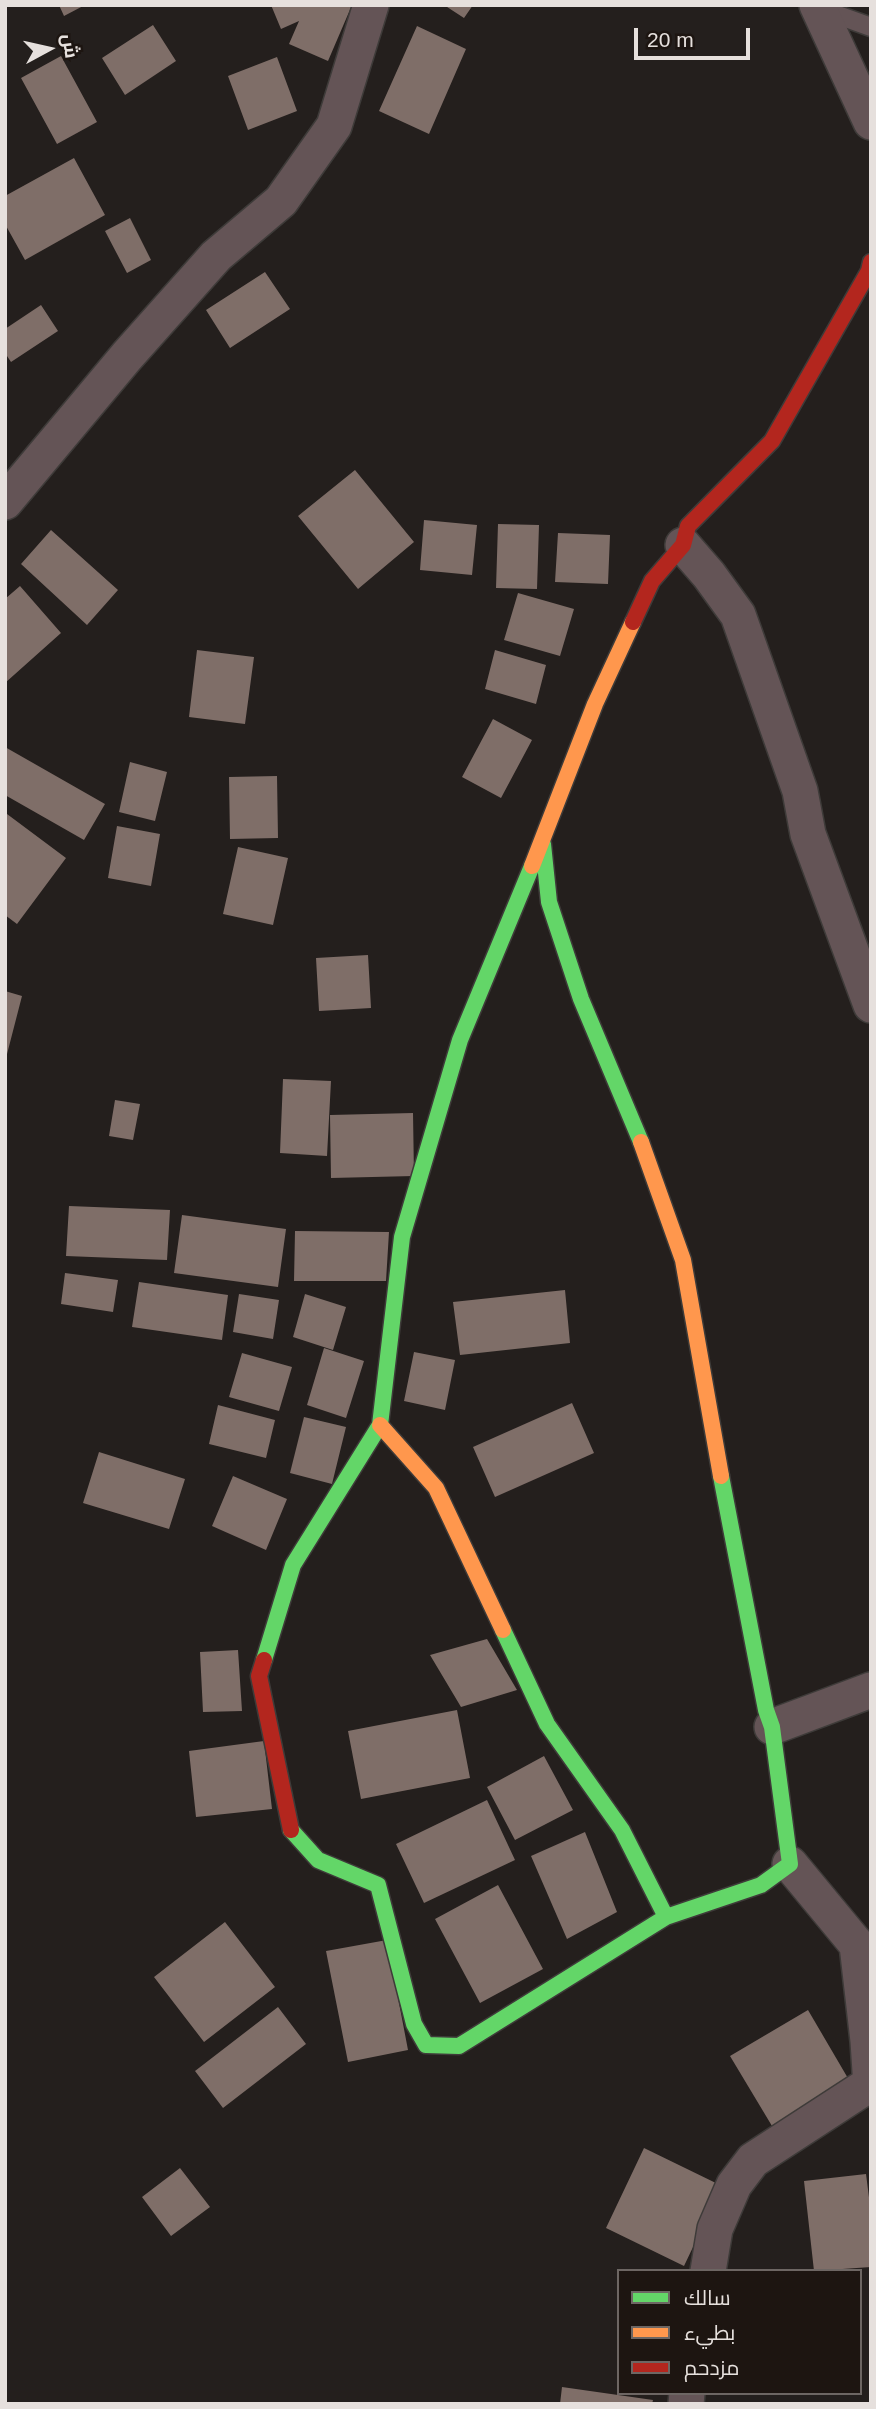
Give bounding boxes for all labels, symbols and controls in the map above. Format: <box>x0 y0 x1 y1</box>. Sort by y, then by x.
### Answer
north arrow <box>14 14 84 84</box>
scale bar <box>638 14 754 58</box>
text: 20 m <box>647 28 694 51</box>
text: ش <box>58 32 82 60</box>
legend <box>617 2269 862 2395</box>
text: سالك <box>684 2286 731 2309</box>
text: بطيء <box>684 2321 735 2344</box>
text: مزدحم <box>684 2356 739 2379</box>

